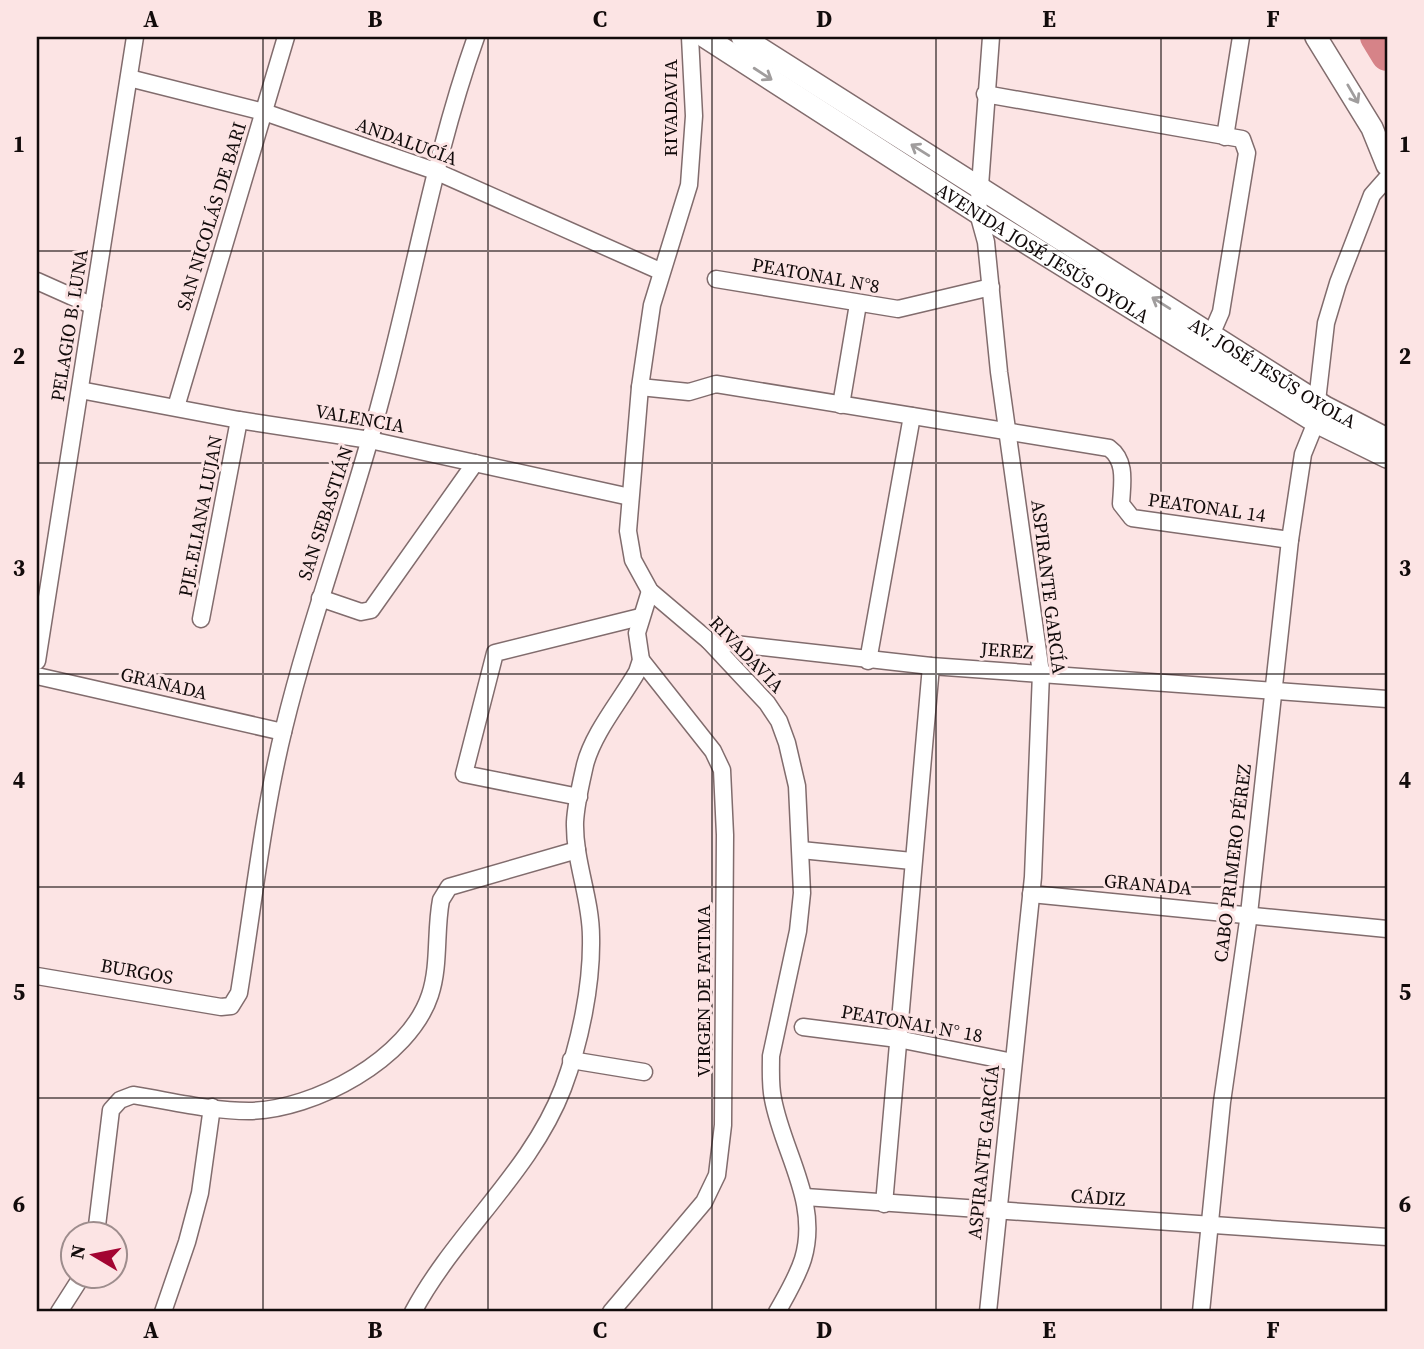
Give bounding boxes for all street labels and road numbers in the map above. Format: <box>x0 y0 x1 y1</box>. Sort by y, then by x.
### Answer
street label: RIVADAVIA <box>657 59 683 157</box>
street label: ANDALUCÍA <box>353 111 462 172</box>
street label: SAN NICOLÁS DE BARI <box>170 119 252 313</box>
street label: AVENIDA JOSÉ JESÚS OYOLA <box>931 176 1155 329</box>
street label: PELAGIO B. LUNA <box>44 246 94 403</box>
street label: PEATONAL N°8 <box>750 251 882 299</box>
street label: AV. JOSÉ JESÚS OYOLA <box>1184 311 1361 434</box>
street label: VALENCIA <box>313 397 407 439</box>
street label: PJE.ELIANA LUJAN <box>172 433 228 599</box>
street label: SAN SEBASTIÁN <box>291 443 359 583</box>
street label: PEATONAL 14 <box>1146 486 1268 528</box>
street label: ASPIRANTE GARCÍA <box>1025 498 1073 676</box>
street label: RIVADAVIA <box>704 610 790 698</box>
street label: JEREZ <box>979 635 1035 665</box>
street label: GRANADA <box>118 660 210 706</box>
street label: CABO PRIMERO PÉREZ <box>1207 762 1257 964</box>
street label: GRANADA <box>1103 867 1194 901</box>
street label: VIRGEN DE FATIMA <box>690 904 716 1077</box>
street label: BURGOS <box>99 952 175 990</box>
street label: PEATONAL N° 18 <box>839 998 985 1048</box>
street label: ASPIRANTE GARCÍA <box>961 1063 1005 1241</box>
street label: CÁDIZ <box>1070 1182 1127 1212</box>

